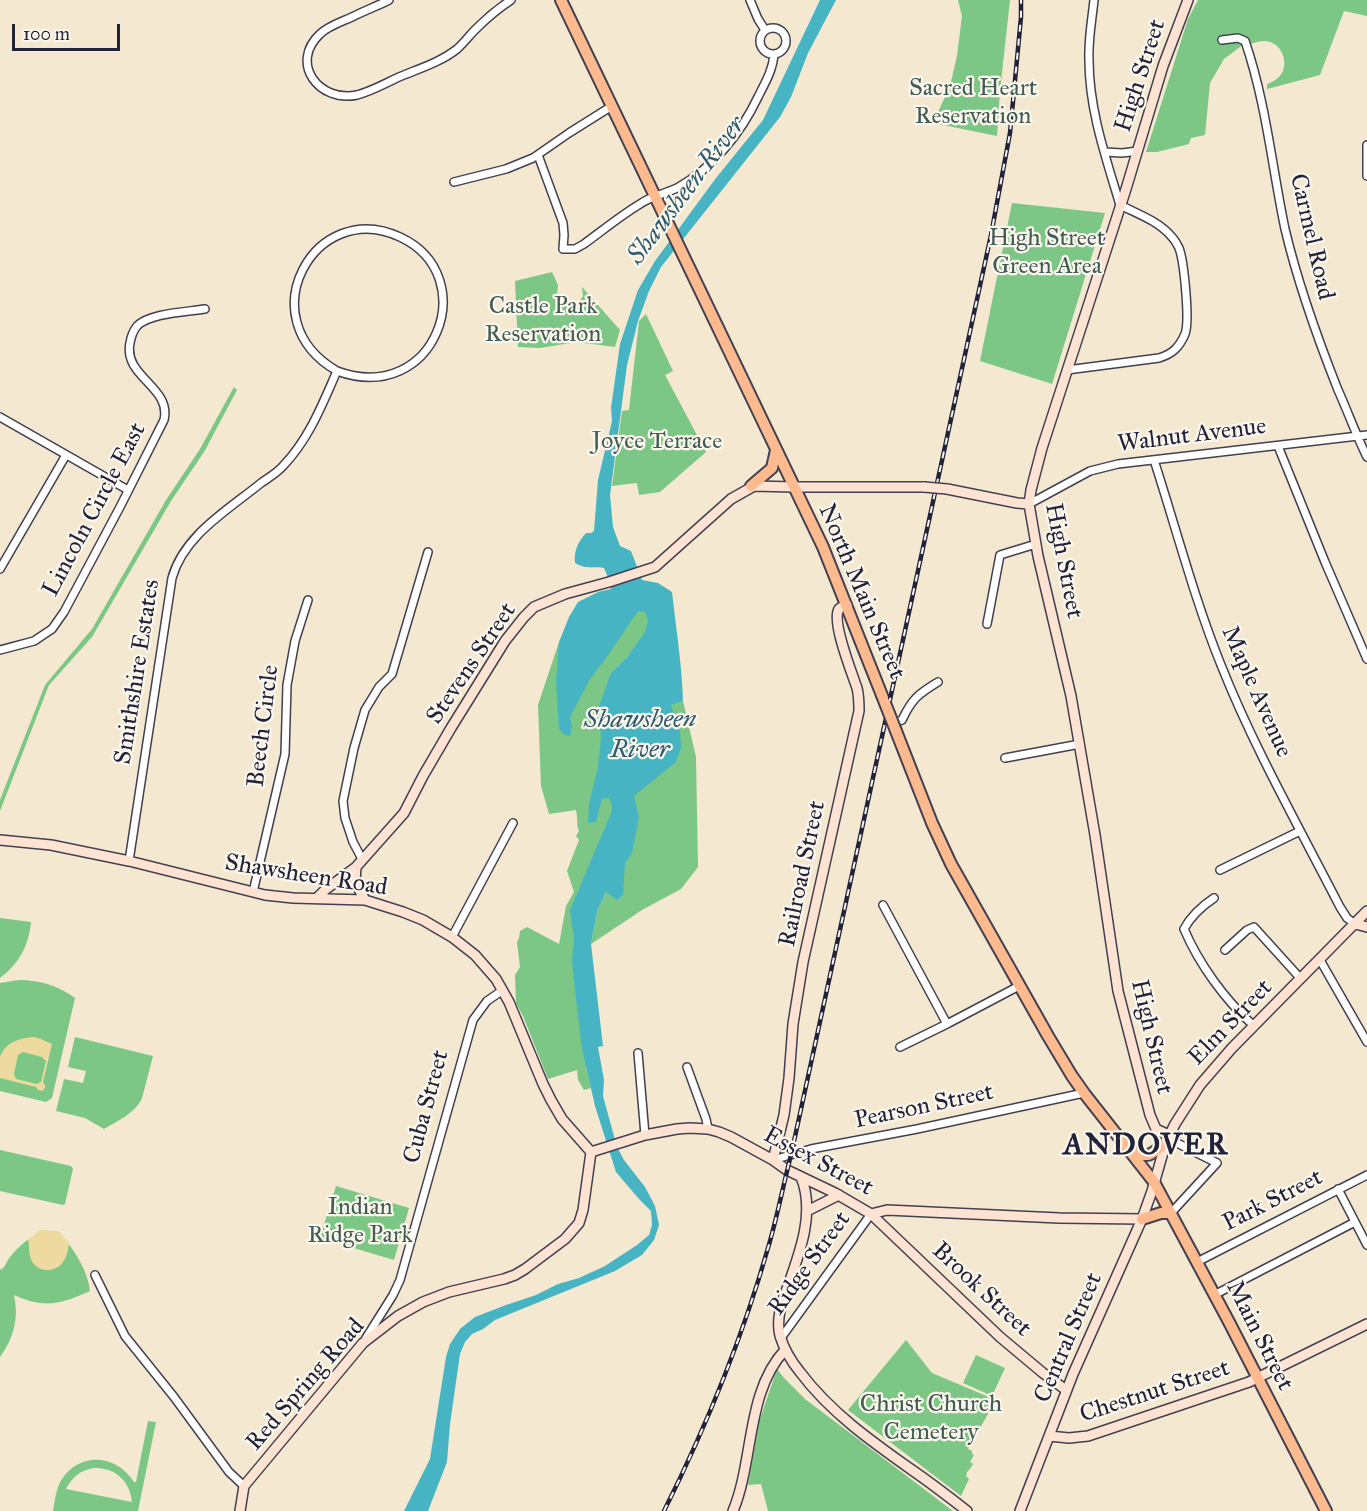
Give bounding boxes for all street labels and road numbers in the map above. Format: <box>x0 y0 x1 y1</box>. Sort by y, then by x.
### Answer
street label: High Street <box>1109 16 1173 136</box>
street label: Carmel Road <box>1283 171 1339 303</box>
street label: Walnut Avenue <box>1116 413 1268 459</box>
street label: Lincoln Circle East <box>37 418 153 602</box>
street label: North Main Street <box>811 500 911 684</box>
street label: High Street <box>1038 501 1088 621</box>
street label: Smithshire Estates <box>109 577 167 767</box>
street label: Stevens Street <box>421 598 523 730</box>
street label: Maple Avenue <box>1214 622 1298 762</box>
street label: Beech Circle <box>242 663 286 789</box>
street label: Railroad Street <box>774 799 832 949</box>
street label: Shawsheen Road <box>223 849 389 903</box>
street label: Elm Street <box>1183 974 1279 1072</box>
street label: High Street <box>1124 977 1178 1097</box>
street label: Cuba Street <box>398 1047 456 1167</box>
street label: Pearson Street <box>852 1078 996 1136</box>
street label: Essex Street <box>758 1121 878 1203</box>
street label: Park Street <box>1218 1164 1328 1238</box>
street label: Ridge Street <box>763 1206 857 1322</box>
street label: Brook Street <box>925 1237 1037 1343</box>
street label: Central Street <box>1029 1269 1109 1407</box>
street label: Main Street <box>1219 1276 1299 1396</box>
street label: Red Spring Road <box>241 1313 371 1457</box>
street label: Chestnut Street <box>1076 1354 1234 1430</box>

